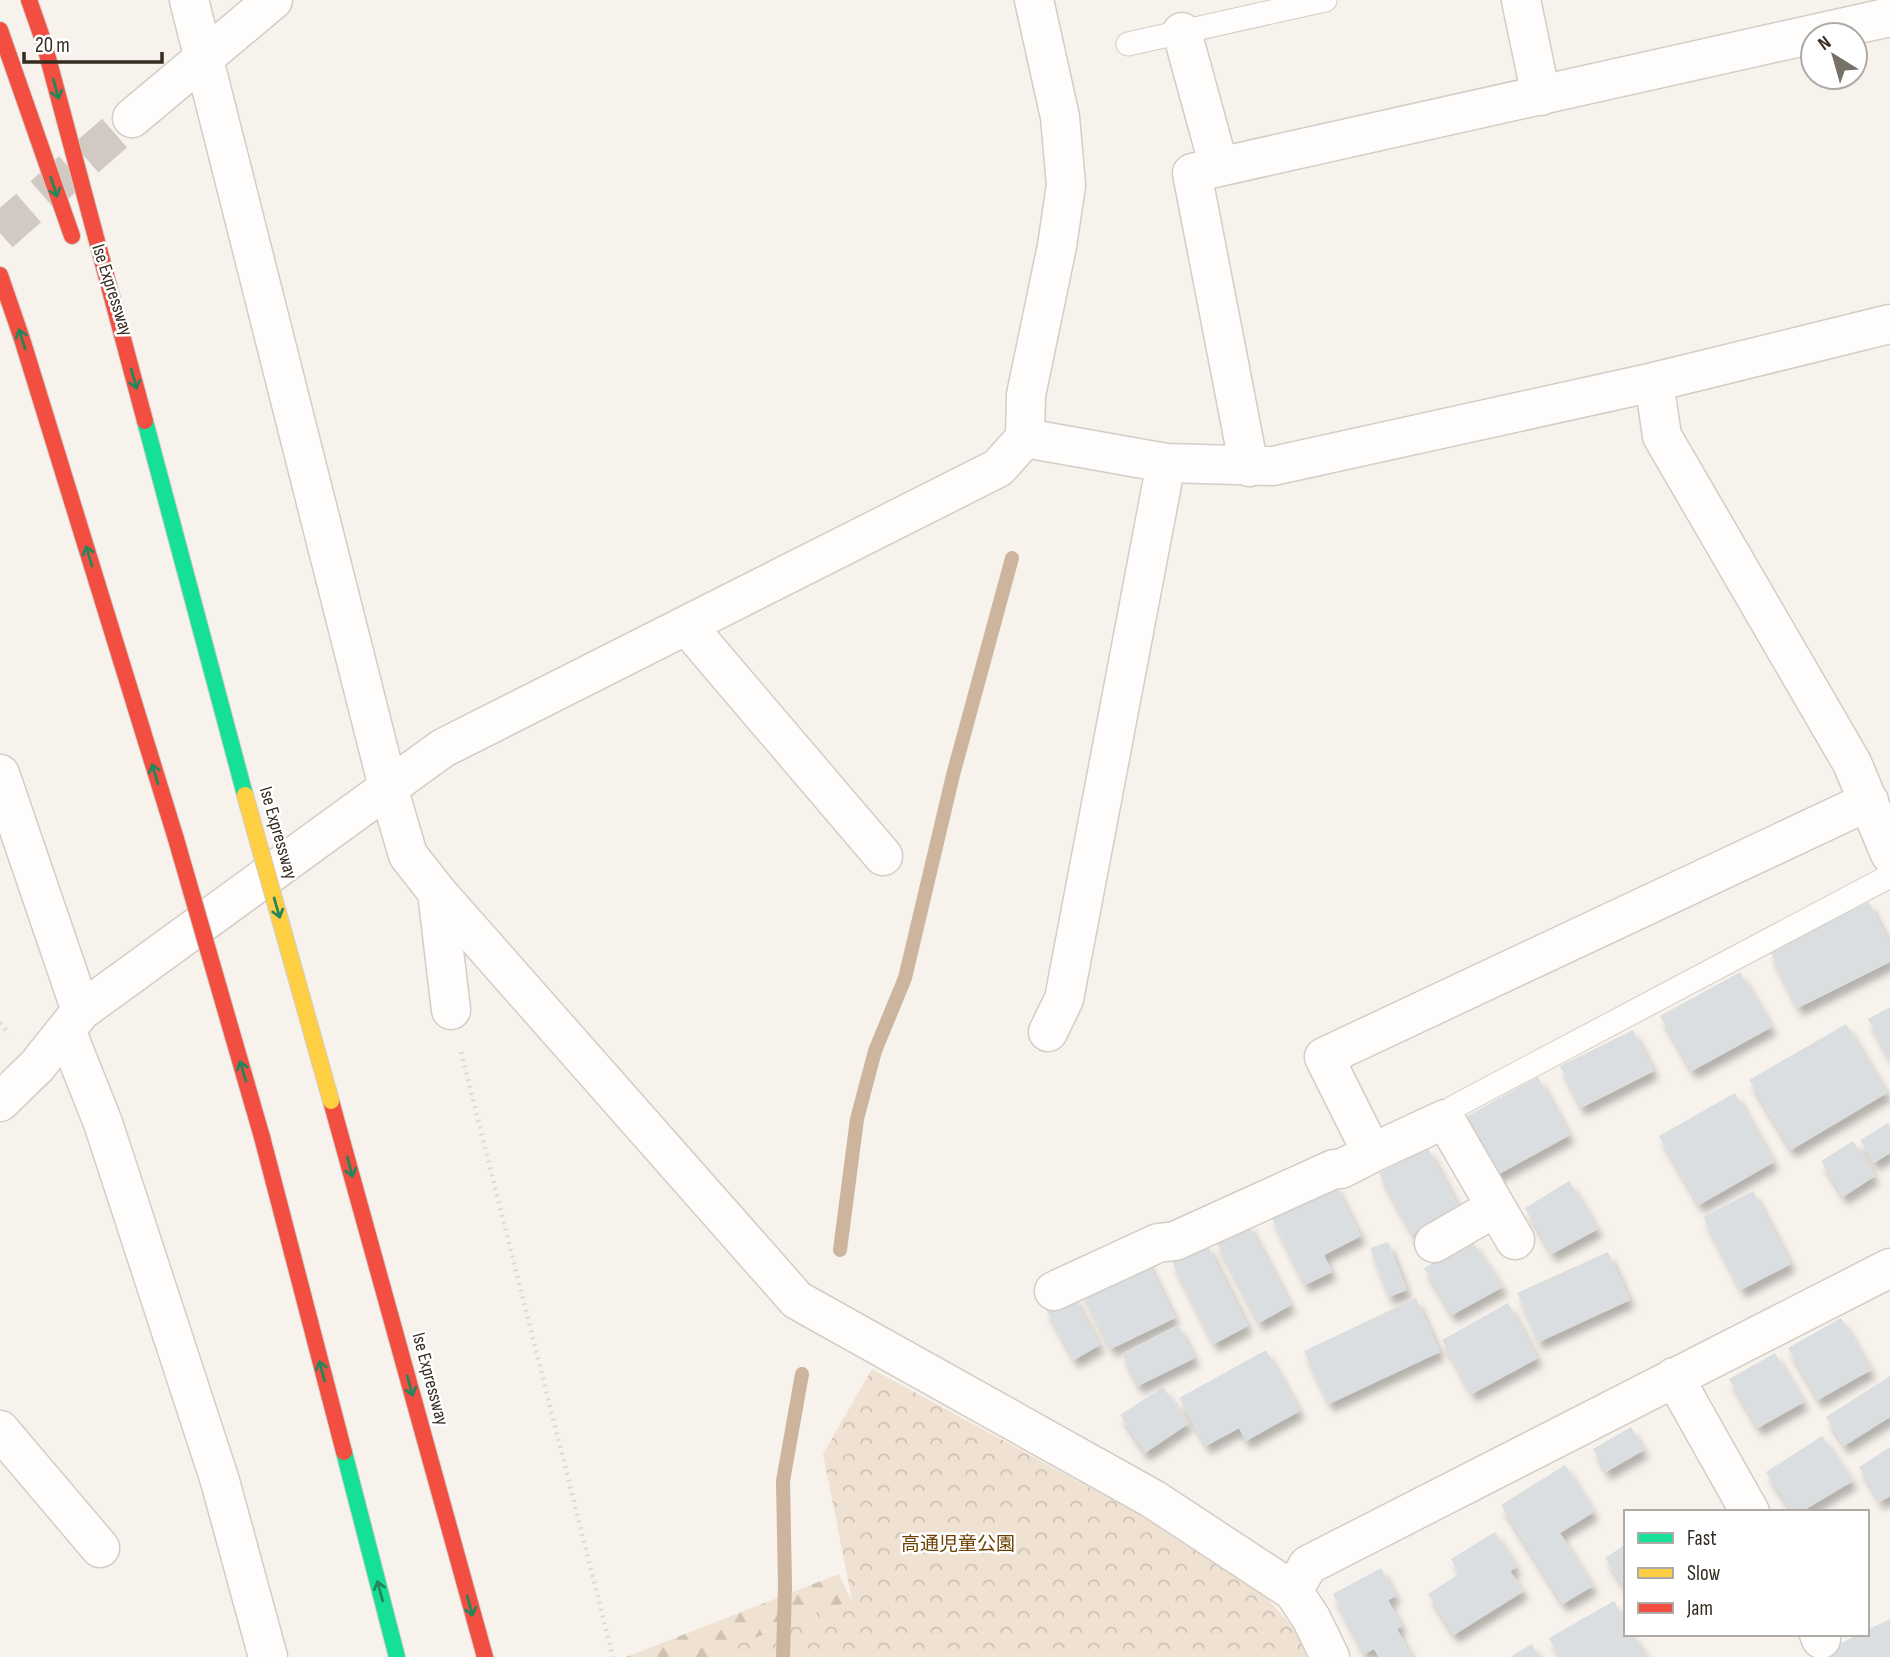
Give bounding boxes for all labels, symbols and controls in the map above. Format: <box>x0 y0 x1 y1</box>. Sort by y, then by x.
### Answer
scale bar <box>24 21 163 65</box>
north arrow <box>1799 21 1869 91</box>
text: N <box>1814 31 1836 56</box>
text: 20 m <box>35 33 70 58</box>
one-way arrow <box>50 77 63 100</box>
one-way arrow <box>49 175 61 197</box>
street label: Ise Expressway <box>86 241 138 340</box>
one-way arrow <box>14 328 27 350</box>
one-way arrow <box>128 368 141 390</box>
one-way arrow <box>81 545 94 567</box>
one-way arrow <box>148 763 161 785</box>
street label: Ise Expressway <box>254 784 302 883</box>
one-way arrow <box>271 896 284 919</box>
one-way arrow <box>235 1060 248 1082</box>
one-way arrow <box>344 1156 357 1178</box>
street label: Ise Expressway <box>407 1330 454 1429</box>
one-way arrow <box>315 1360 328 1383</box>
one-way arrow <box>404 1375 417 1397</box>
legend <box>1624 1510 1869 1636</box>
text: Fast <box>1687 1526 1717 1551</box>
park label: 高通児童公園 <box>901 1533 1015 1556</box>
text: Slow <box>1687 1561 1721 1586</box>
one-way arrow <box>373 1580 386 1603</box>
one-way arrow <box>465 1594 478 1616</box>
text: Jam <box>1686 1596 1713 1621</box>

